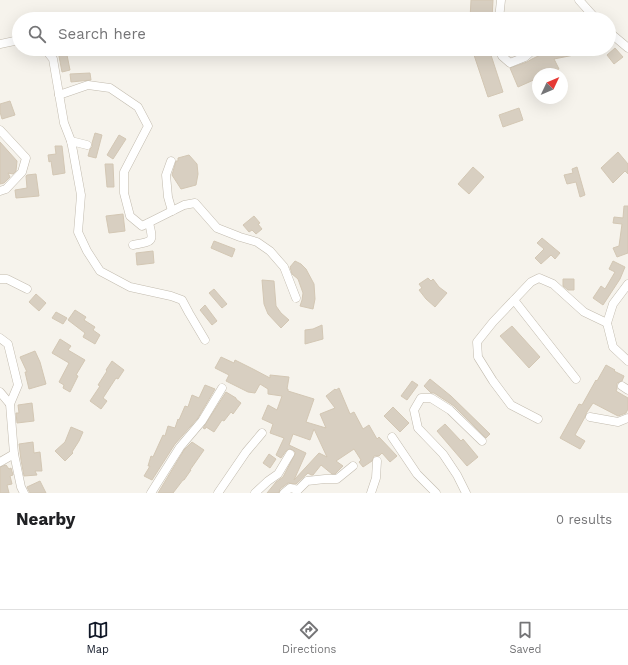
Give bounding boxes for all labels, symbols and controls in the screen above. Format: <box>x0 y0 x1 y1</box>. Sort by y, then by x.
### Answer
search box <box>12 12 616 56</box>
icon: search <box>26 23 48 45</box>
text: Search here <box>58 25 146 43</box>
north arrow <box>532 68 568 104</box>
text: Nearby <box>16 509 75 529</box>
text: 0 results <box>556 512 612 527</box>
tab: Map <box>87 619 109 656</box>
tab: Directions <box>282 619 336 656</box>
tab: Saved <box>509 619 541 656</box>

